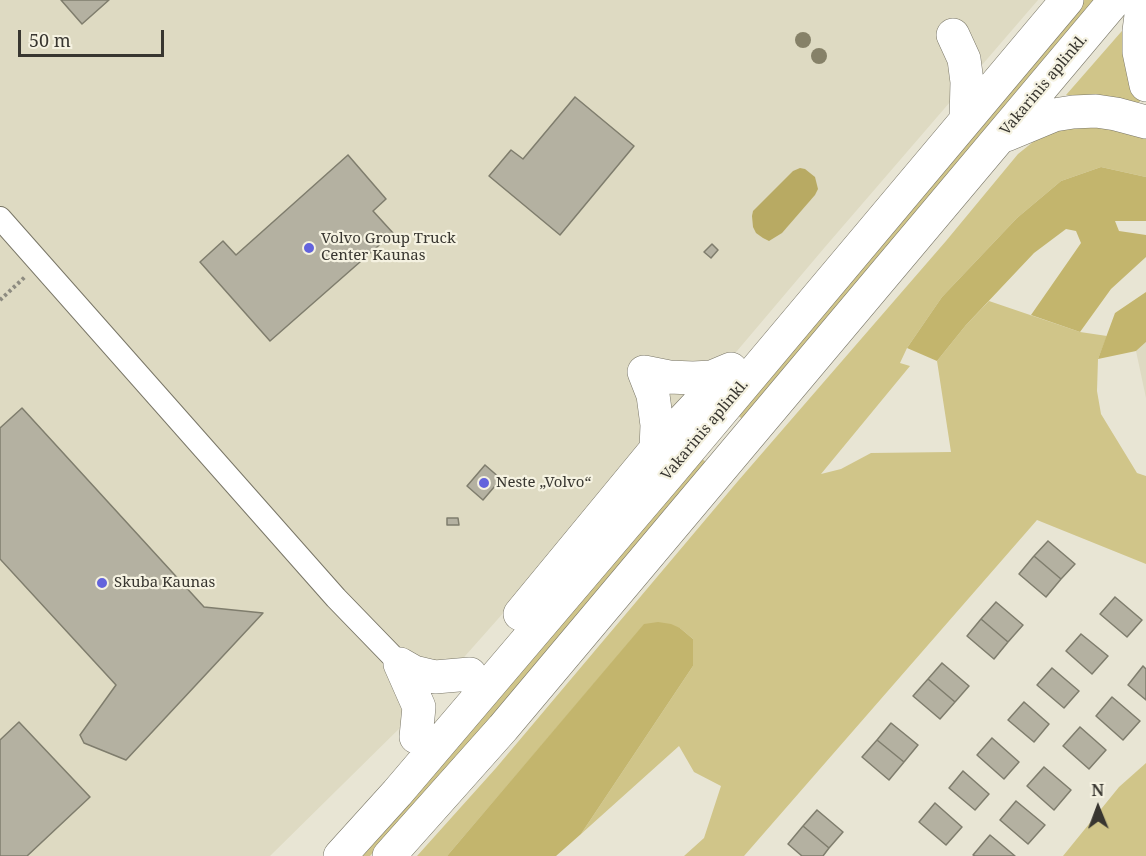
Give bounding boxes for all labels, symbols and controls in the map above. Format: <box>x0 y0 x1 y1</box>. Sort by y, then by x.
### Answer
scale bar <box>21 18 166 56</box>
text: 50 m <box>29 28 71 52</box>
street label: Vakarinis aplinkl. <box>997 31 1091 139</box>
place label: Volvo Group Truck Center Kaunas <box>321 230 456 265</box>
marker: Volvo Group Truck Center Kaunas <box>302 241 316 255</box>
street label: Vakarinis aplinkl. <box>658 376 752 484</box>
place label: Neste „Volvo“ <box>496 474 591 492</box>
marker: Neste „Volvo“ <box>477 476 491 490</box>
place label: Skuba Kaunas <box>114 574 215 592</box>
marker: Skuba Kaunas <box>95 576 109 590</box>
north arrow <box>1068 778 1128 838</box>
text: N <box>1091 779 1104 801</box>

